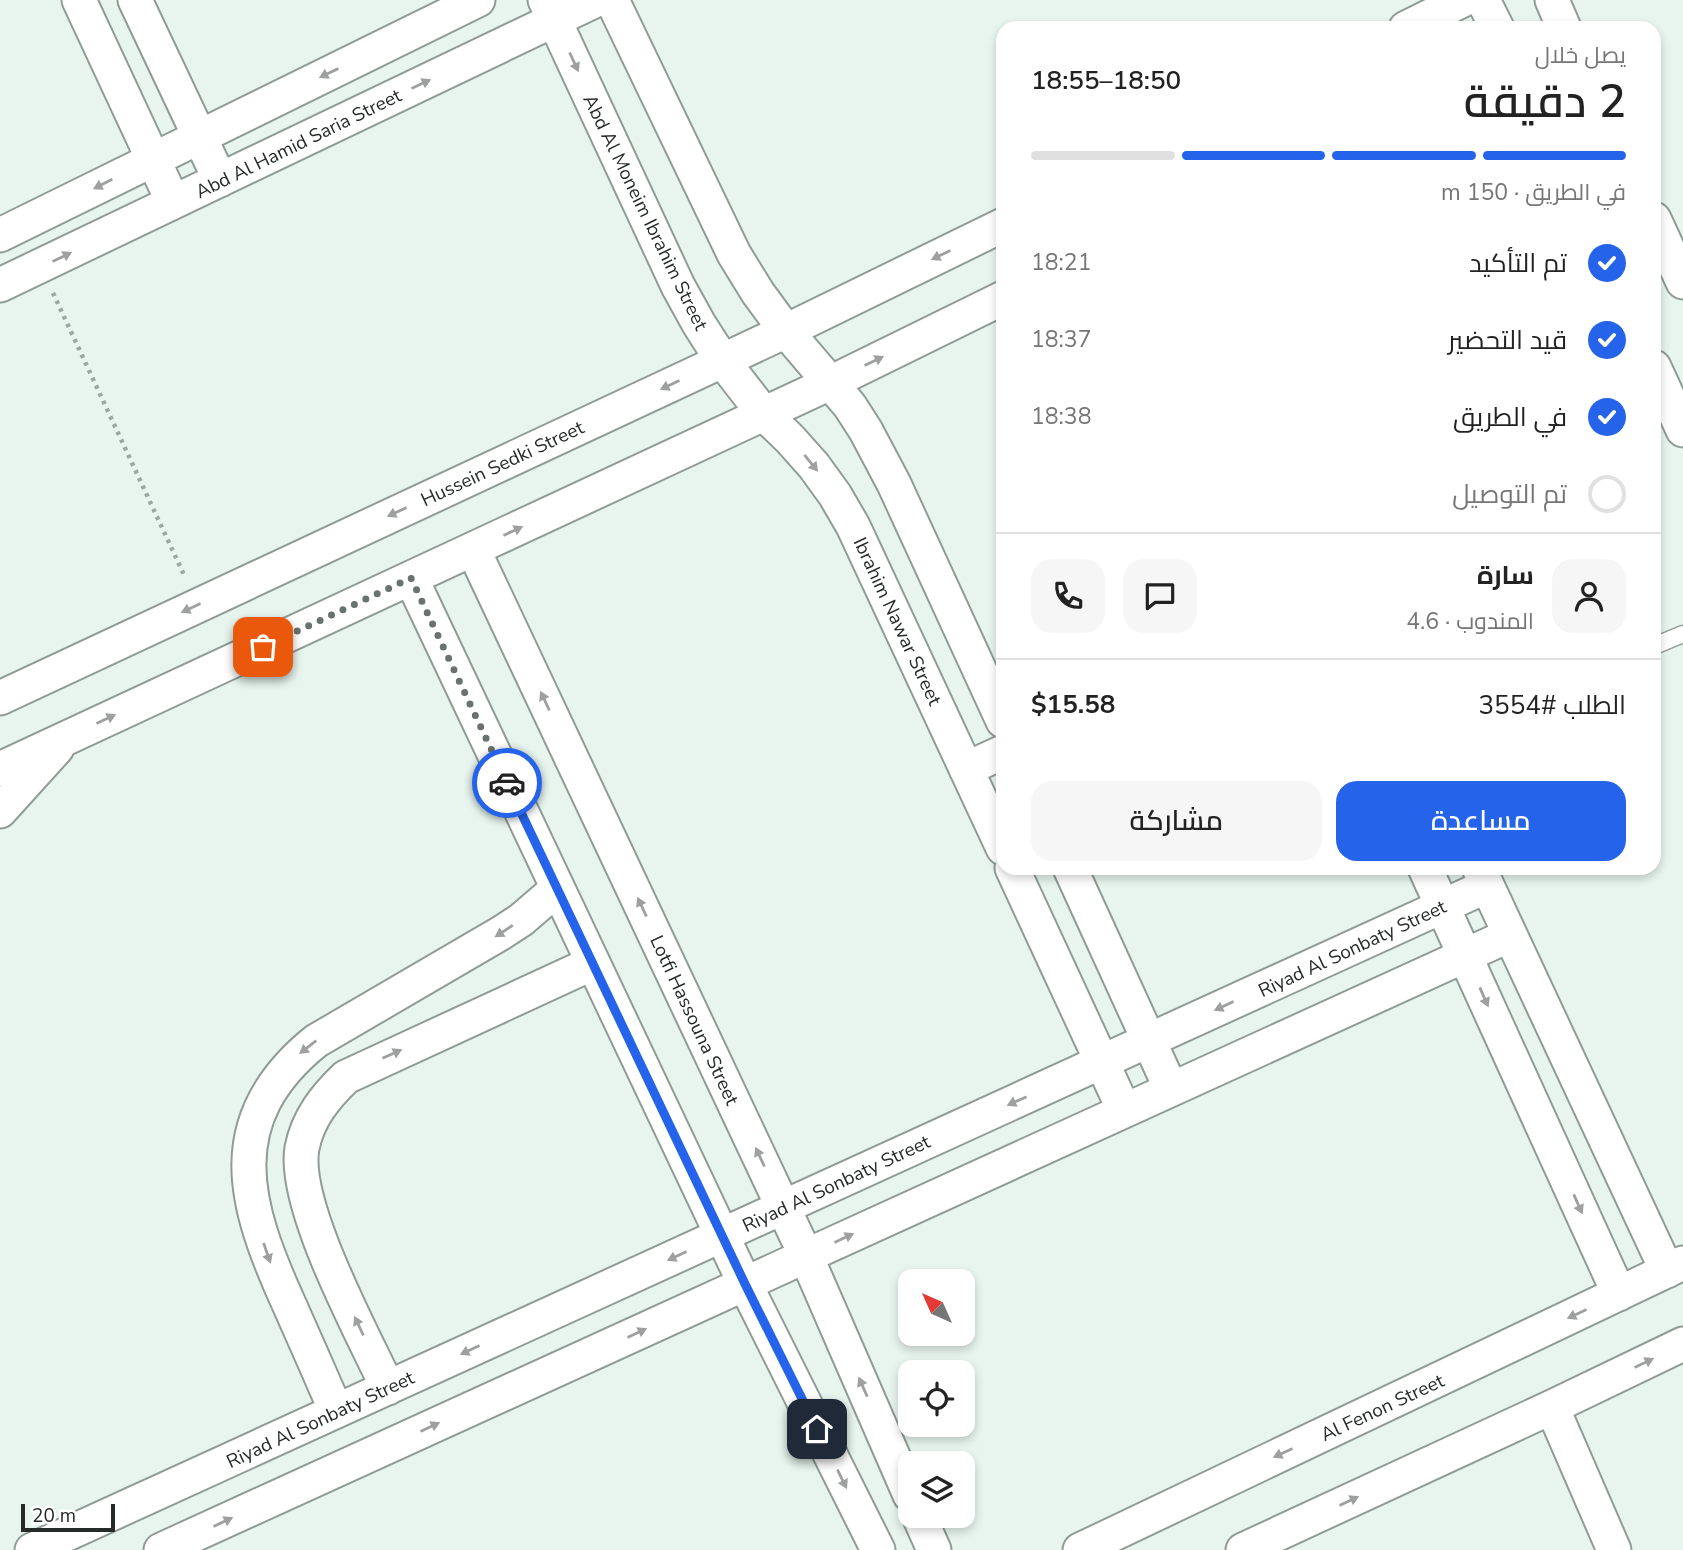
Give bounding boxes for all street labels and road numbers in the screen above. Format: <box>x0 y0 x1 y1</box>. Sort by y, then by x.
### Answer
street label: Abd Al Hamid Saria Street <box>191 82 406 205</box>
street label: Abd Al Moneim Ibrahim Street <box>577 90 714 335</box>
street label: Hussein Sedki Street <box>417 415 588 513</box>
street label: Ibrahim Nawar Street <box>847 533 948 710</box>
street label: Riyad Al Sonbaty Street <box>1254 894 1451 1004</box>
street label: Lotfi Hassouna Street <box>643 931 745 1110</box>
street label: Riyad Al Sonbaty Street <box>738 1129 935 1239</box>
street label: Riyad Al Sonbaty Street <box>222 1365 419 1475</box>
street label: Al Fenon Street <box>1316 1368 1449 1448</box>

